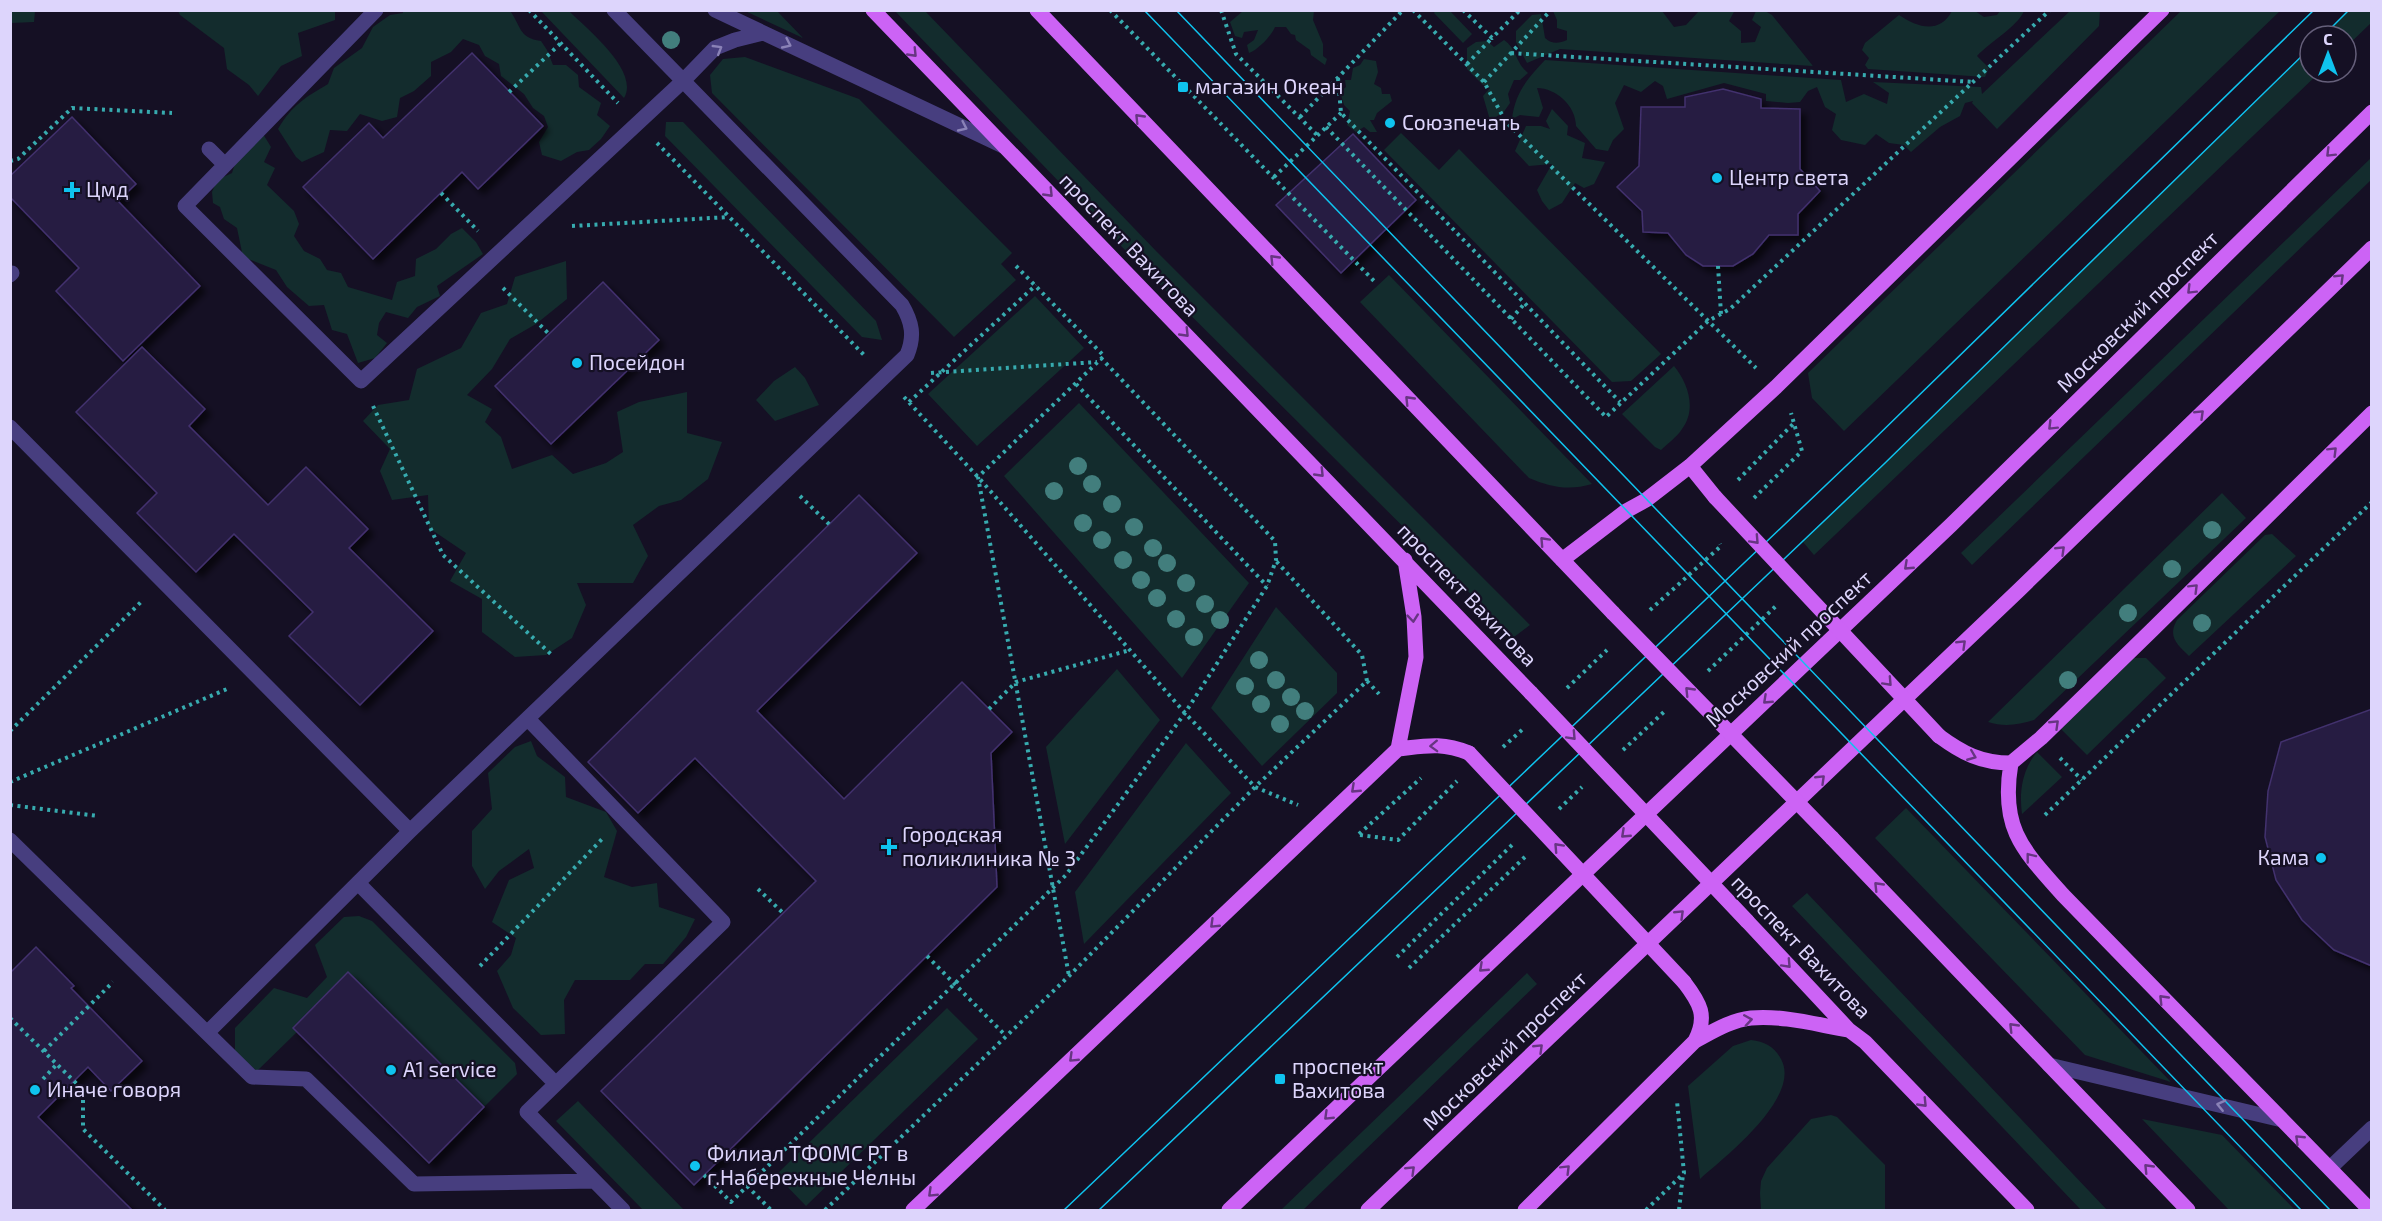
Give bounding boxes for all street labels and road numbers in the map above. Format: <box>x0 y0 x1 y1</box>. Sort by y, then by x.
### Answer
street label: проспект Вахитова <box>1055 167 1205 321</box>
street label: Московский проспект <box>2051 225 2223 397</box>
street label: проспект Вахитова <box>1393 517 1543 671</box>
street label: Московский проспект <box>1700 564 1876 731</box>
street label: проспект Вахитова <box>1727 869 1877 1023</box>
street label: Московский проспект <box>1417 965 1591 1135</box>

